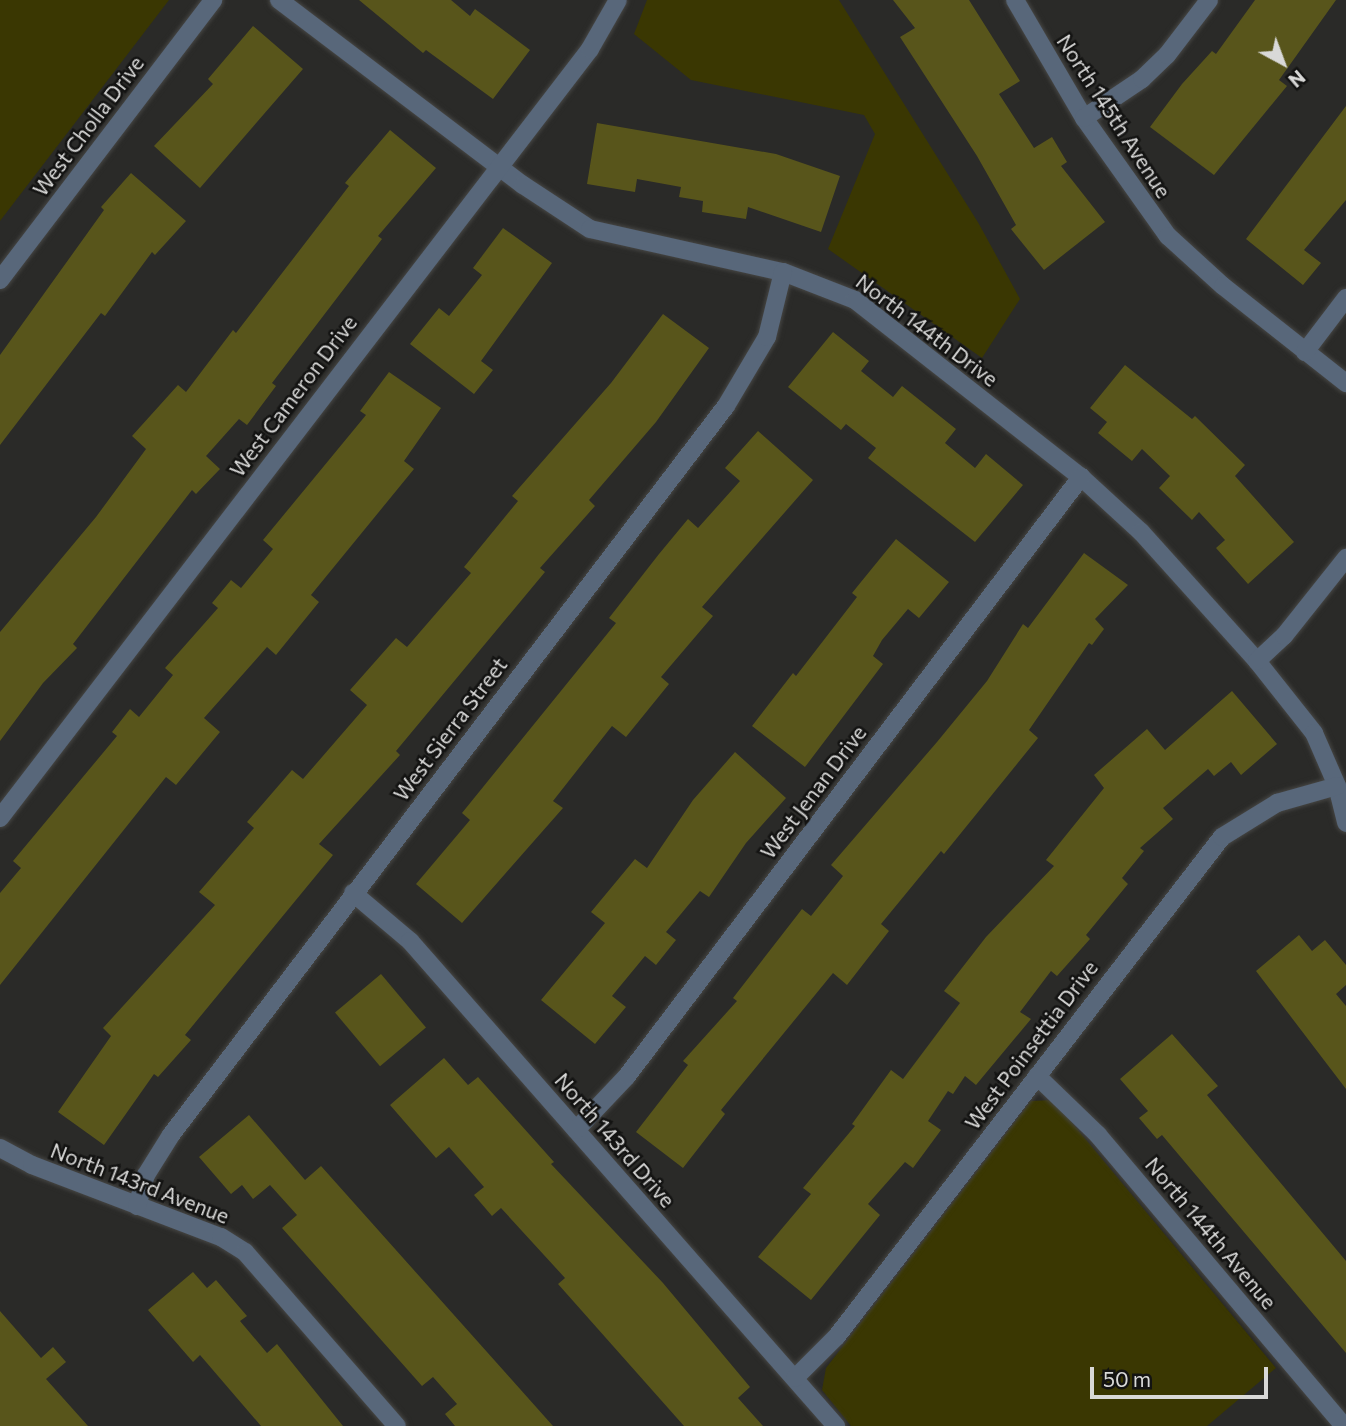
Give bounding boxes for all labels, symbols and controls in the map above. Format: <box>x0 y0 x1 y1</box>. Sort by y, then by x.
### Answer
north arrow <box>1248 28 1318 98</box>
street label: North 145th Avenue <box>1052 30 1176 202</box>
street label: West Cholla Drive <box>27 51 149 201</box>
text: N <box>1284 66 1310 93</box>
street label: North 144th Drive <box>851 268 1003 392</box>
street label: West Cameron Drive <box>224 310 362 482</box>
street label: West Sierra Street <box>388 652 512 806</box>
street label: West Jenan Drive <box>755 720 871 864</box>
street label: West Poinsettia Drive <box>959 956 1103 1134</box>
street label: North 143rd Drive <box>550 1068 680 1212</box>
street label: North 143rd Avenue <box>47 1137 233 1229</box>
street label: North 144th Avenue <box>1140 1152 1282 1314</box>
scale bar <box>1094 1352 1272 1396</box>
text: 50 m <box>1103 1366 1151 1391</box>

